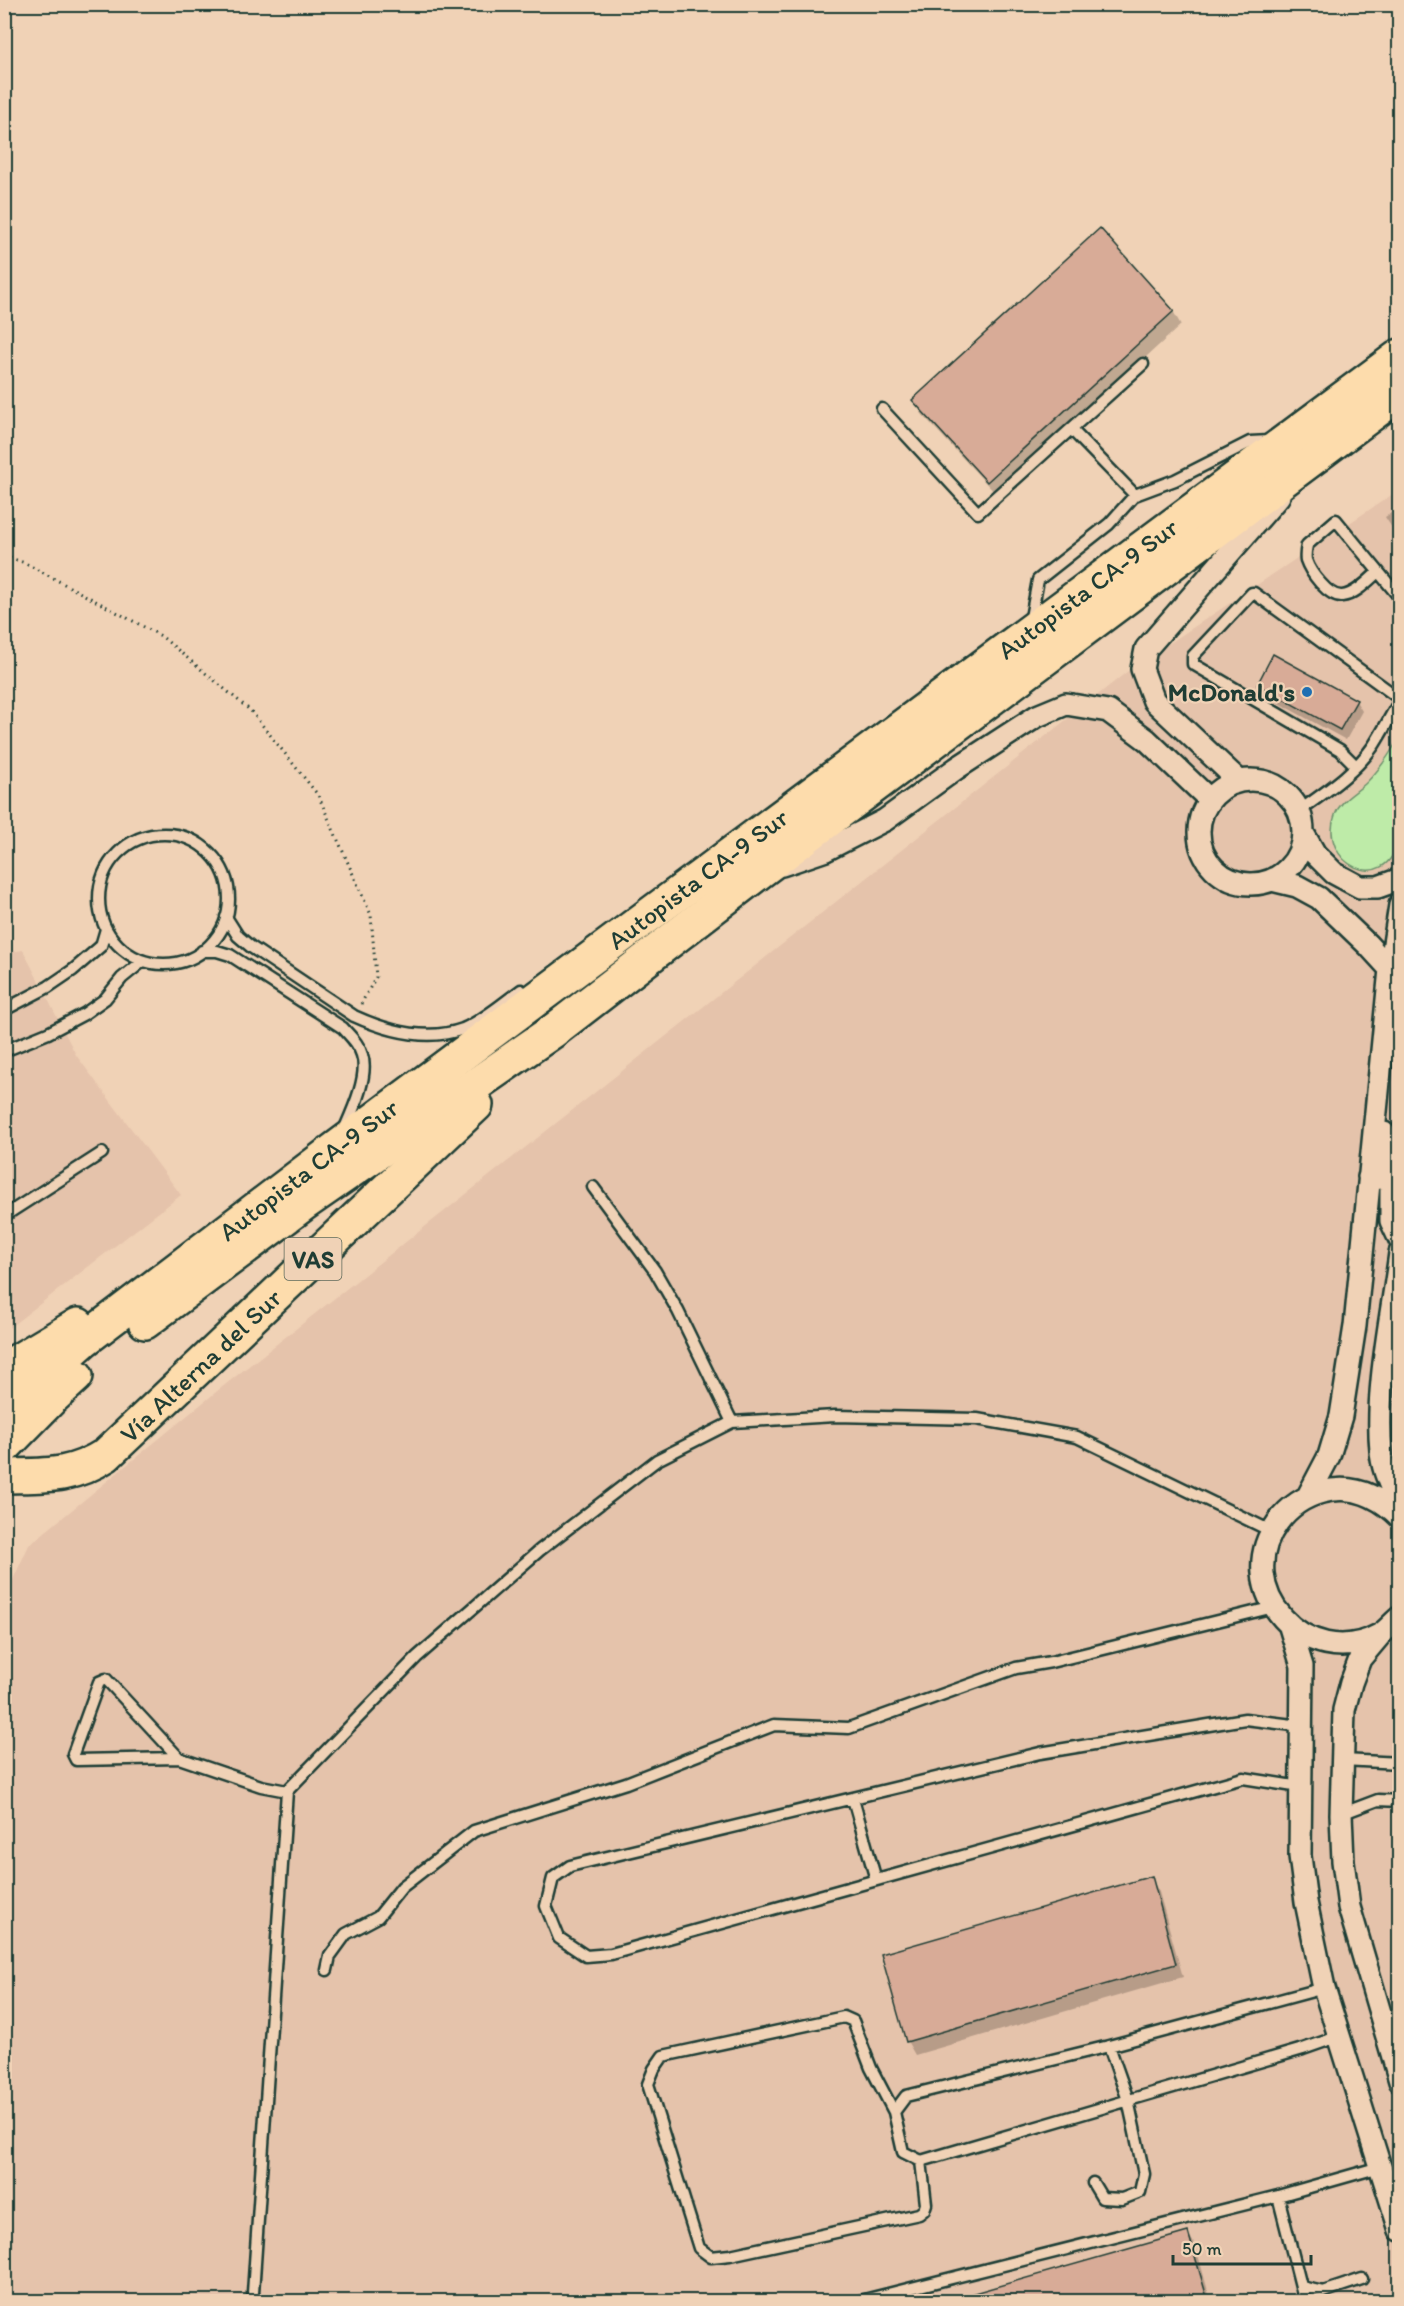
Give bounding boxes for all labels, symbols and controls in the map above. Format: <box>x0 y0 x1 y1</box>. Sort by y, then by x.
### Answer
street label: Autopista CA-9 Sur <box>991 511 1185 666</box>
place label: McDonald's <box>1168 676 1295 708</box>
marker: McDonald's <box>1300 685 1314 699</box>
street label: Autopista CA-9 Sur <box>601 801 795 956</box>
street label: Autopista CA-9 Sur <box>212 1091 405 1248</box>
road number: VAS <box>284 1238 342 1280</box>
street label: Vía Alterna del Sur <box>113 1281 288 1450</box>
scale bar <box>1173 2228 1311 2266</box>
text: 50 m <box>1182 2238 1222 2260</box>

